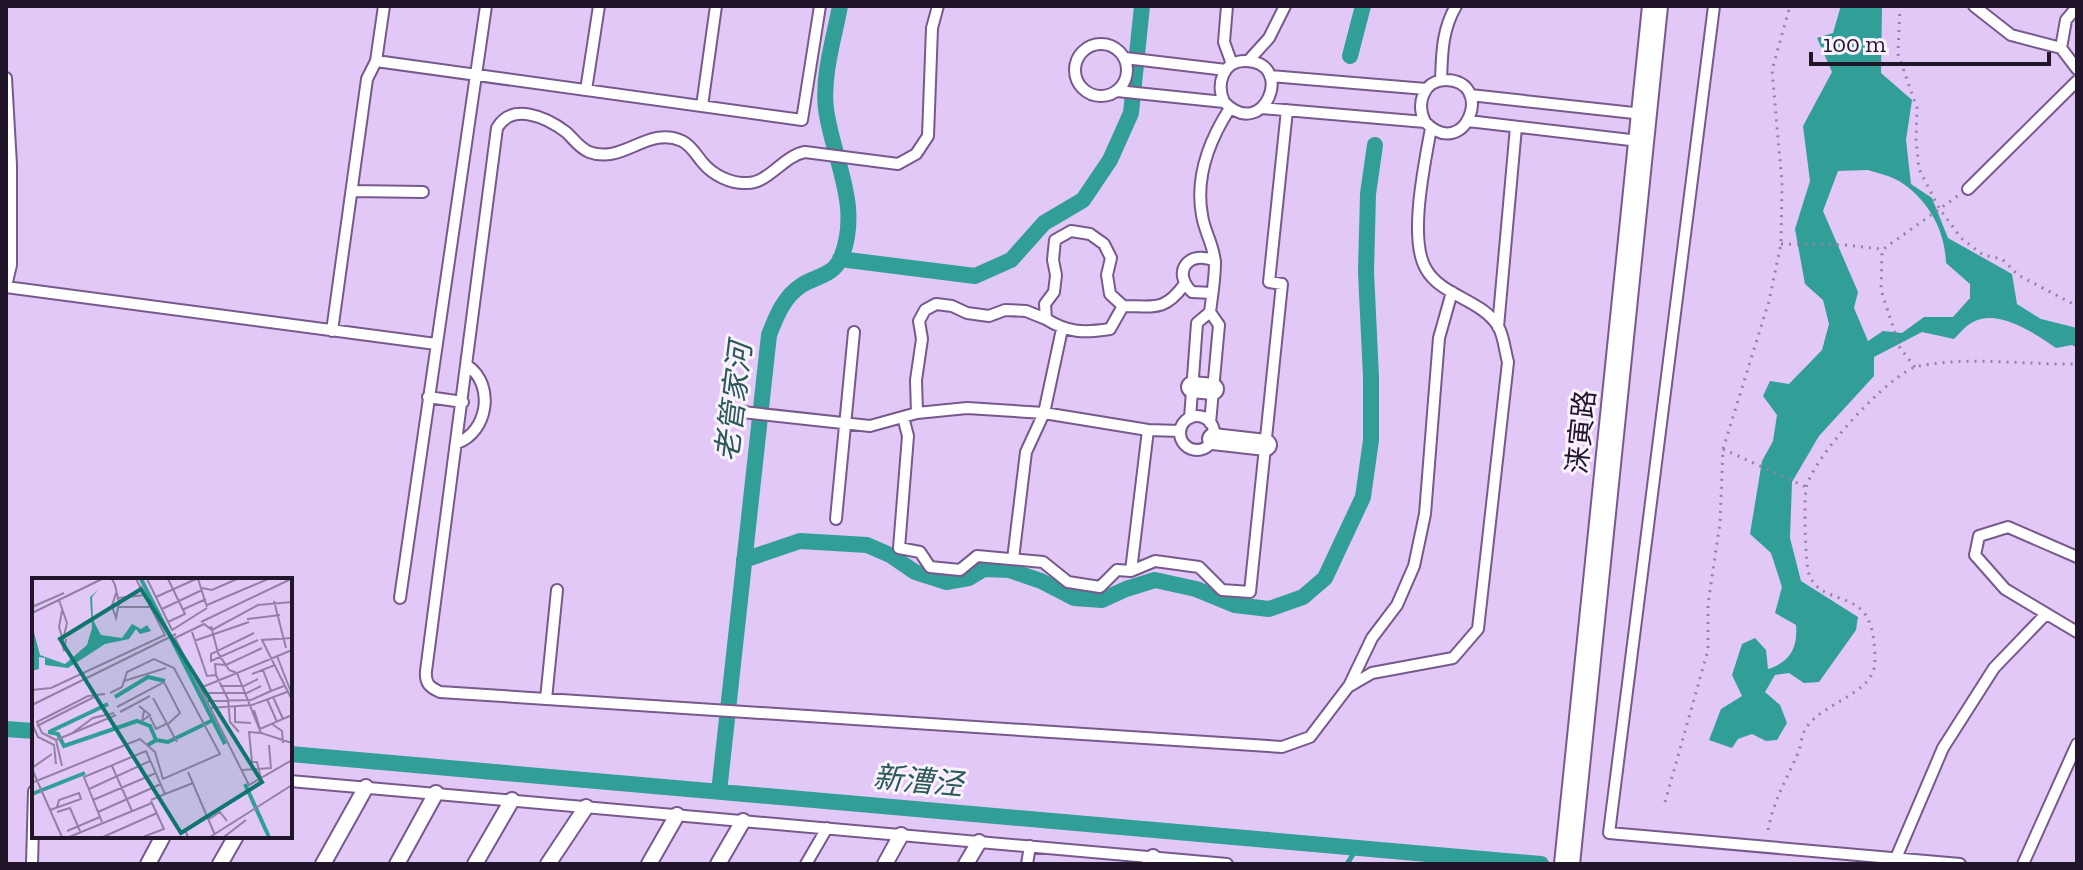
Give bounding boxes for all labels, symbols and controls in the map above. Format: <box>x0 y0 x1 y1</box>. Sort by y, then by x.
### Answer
scale bar <box>1811 16 2049 66</box>
text: 100 m <box>1823 29 1886 58</box>
water label: 老管家河 <box>709 335 760 464</box>
street label: 涞寅路 <box>1560 388 1602 476</box>
inset map <box>32 578 292 838</box>
water label: 新漕泾 <box>872 759 967 803</box>

